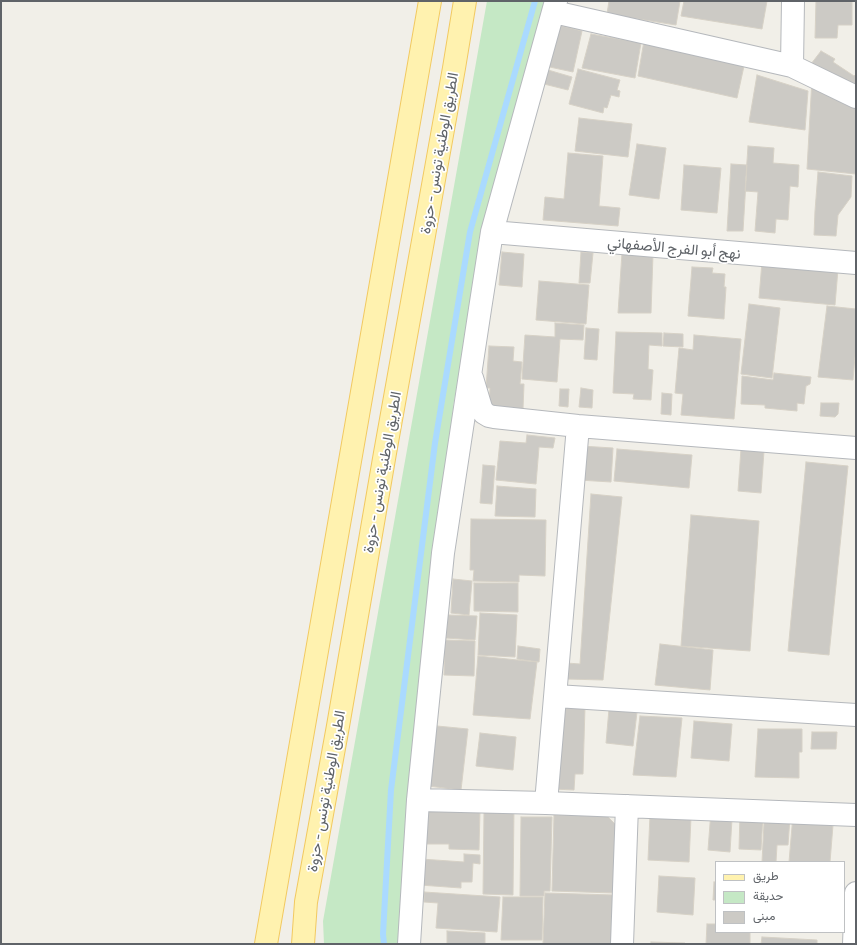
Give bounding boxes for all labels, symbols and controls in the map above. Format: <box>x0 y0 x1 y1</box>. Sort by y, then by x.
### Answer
street label: الطريق الوطنية تونس - حزوة <box>416 71 462 235</box>
street label: نهج أبو الفرج الأصفهاني <box>607 233 741 263</box>
street label: الطريق الوطنية تونس - حزوة <box>359 390 405 554</box>
street label: الطريق الوطنية تونس - حزوة <box>303 709 349 873</box>
legend <box>715 861 845 933</box>
text: طريق <box>753 868 778 882</box>
text: حديقة <box>753 888 783 902</box>
text: مبنى <box>753 908 775 922</box>

